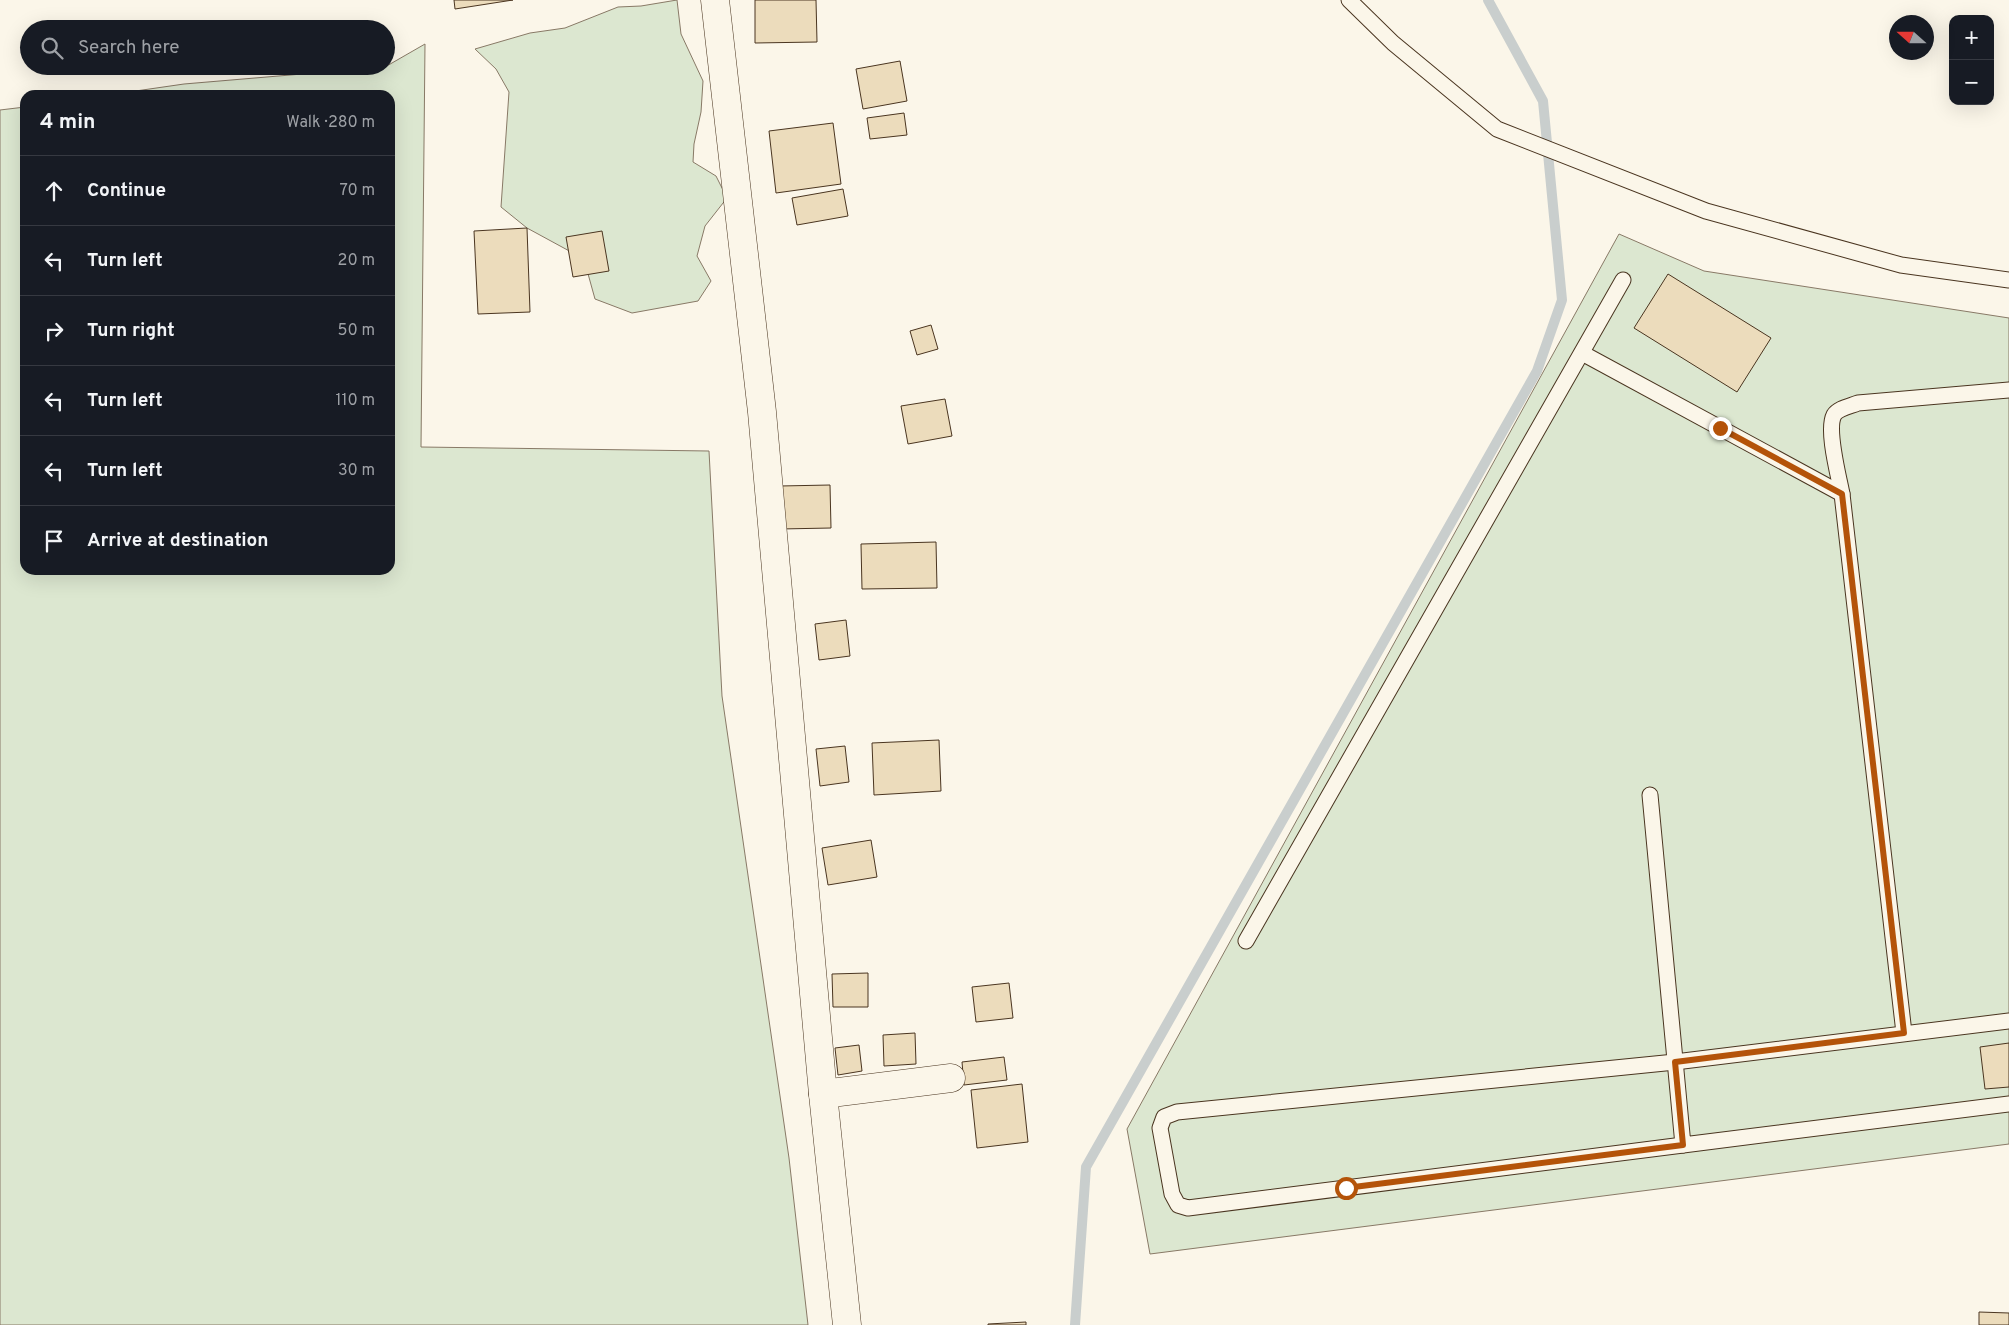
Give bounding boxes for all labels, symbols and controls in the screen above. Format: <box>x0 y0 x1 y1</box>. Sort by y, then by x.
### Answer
north arrow <box>1889 15 1934 60</box>
map controls <box>1949 15 1994 105</box>
button: + <box>1949 15 1994 60</box>
search box <box>20 20 395 75</box>
icon: search <box>38 34 66 62</box>
text: Search here <box>78 36 180 60</box>
button: − <box>1949 60 1994 105</box>
text: 4 min <box>40 109 96 136</box>
text: Walk · 280 m <box>286 113 375 133</box>
icon: ahead <box>40 177 68 205</box>
text: Continue <box>87 179 166 203</box>
text: 70 m <box>340 181 375 201</box>
icon: left <box>40 247 68 275</box>
text: Turn left <box>87 249 163 273</box>
text: 20 m <box>338 251 375 271</box>
icon: right <box>40 317 68 345</box>
text: Turn right <box>87 319 175 343</box>
text: 50 m <box>338 321 375 341</box>
icon: left <box>40 387 68 415</box>
text: Turn left <box>87 389 163 413</box>
text: 110 m <box>335 391 375 411</box>
route end <box>1709 417 1732 440</box>
icon: left <box>40 457 68 485</box>
text: Turn left <box>87 459 163 483</box>
text: 30 m <box>338 461 375 481</box>
icon: arrive <box>40 527 68 555</box>
text: Arrive at destination <box>87 529 268 553</box>
route start <box>1335 1177 1358 1200</box>

